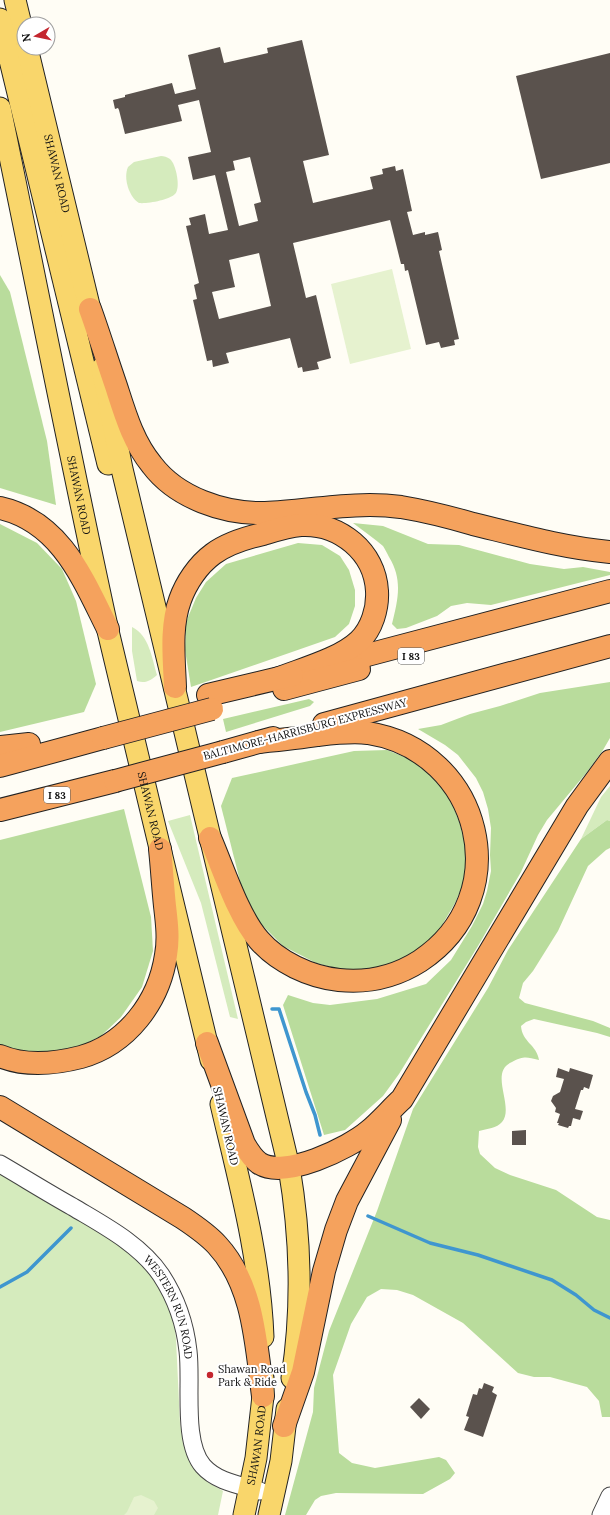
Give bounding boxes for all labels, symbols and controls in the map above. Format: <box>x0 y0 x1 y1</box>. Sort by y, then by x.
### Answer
north arrow <box>16 16 56 56</box>
text: N <box>18 32 34 43</box>
street label: SHAWAN ROAD <box>41 133 73 214</box>
street label: SHAWAN ROAD <box>64 454 94 536</box>
road number: I 83 <box>398 648 424 664</box>
street label: BALTIMORE-HARRISBURG EXPRESSWAY <box>202 695 409 763</box>
street label: SHAWAN ROAD <box>134 770 167 852</box>
road number: I 83 <box>44 787 70 803</box>
street label: SHAWAN ROAD <box>210 1085 242 1167</box>
street label: WESTERN RUN ROAD <box>141 1252 196 1360</box>
place label: Shawan Road Park & Ride <box>218 1362 286 1389</box>
marker: Shawan Road Park & Ride <box>205 1370 215 1380</box>
street label: SHAWAN ROAD <box>243 1405 269 1486</box>

